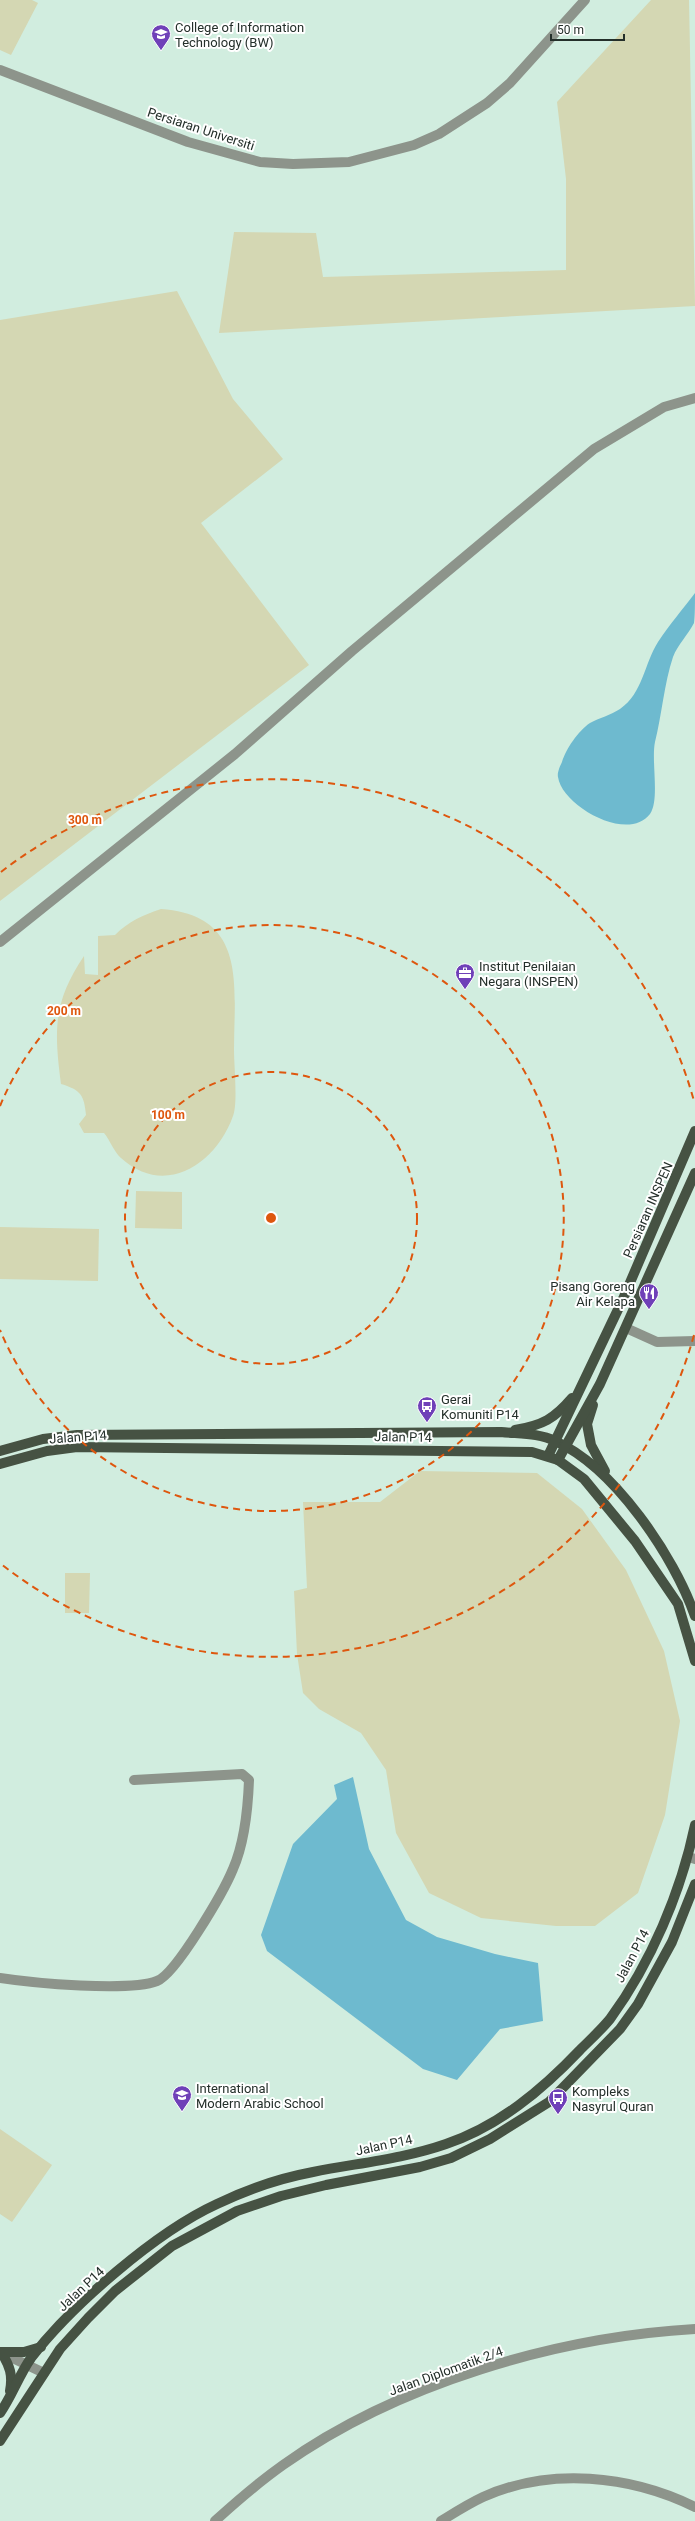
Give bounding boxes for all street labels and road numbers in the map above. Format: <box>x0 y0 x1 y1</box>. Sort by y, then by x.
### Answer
street label: Persiaran Universiti <box>146 105 256 153</box>
street label: Persiaran INSPEN <box>620 1160 676 1260</box>
street label: Jalan P14 <box>49 1427 108 1446</box>
street label: Jalan P14 <box>374 1429 433 1445</box>
street label: Jalan P14 <box>612 1926 652 1985</box>
street label: Jalan P14 <box>354 2132 414 2158</box>
street label: Jalan P14 <box>55 2263 108 2314</box>
street label: Jalan Diplomatik 2/4 <box>387 2343 506 2399</box>

